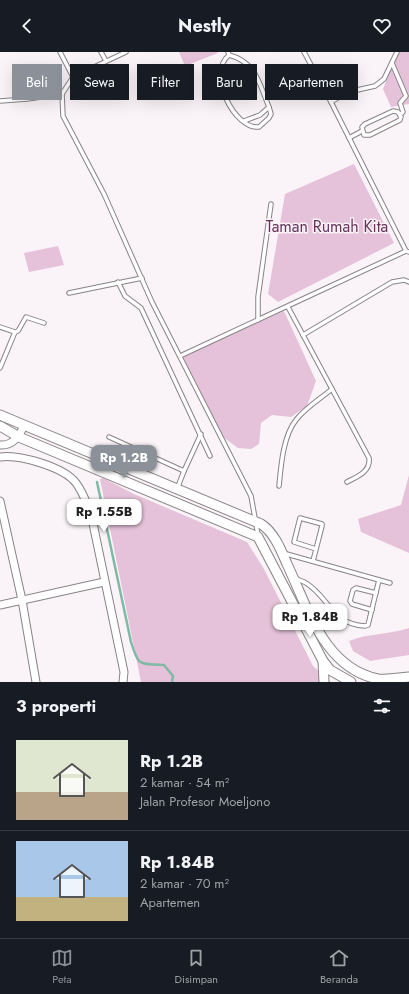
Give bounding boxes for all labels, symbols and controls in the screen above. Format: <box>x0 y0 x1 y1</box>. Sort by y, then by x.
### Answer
text: Nestly <box>178 13 231 39</box>
icon: back <box>16 15 38 37</box>
icon: heart <box>371 15 393 37</box>
chip: Beli <box>12 64 62 100</box>
chip: Sewa <box>70 64 129 100</box>
chip: Filter <box>137 64 194 100</box>
chip: Baru <box>202 64 257 100</box>
chip: Apartemen <box>265 64 358 100</box>
park label: Taman Rumah Kita <box>266 215 388 238</box>
pin: Rp 1.2B <box>87 445 161 479</box>
text: Rp 1.2B <box>100 448 148 467</box>
pin: Rp 1.55B <box>63 499 145 533</box>
text: Rp 1.55B <box>76 502 132 521</box>
pin: Rp 1.84B <box>269 604 351 638</box>
text: Rp 1.84B <box>282 607 339 626</box>
text: 3 properti <box>16 694 96 718</box>
icon: filters <box>371 695 393 717</box>
text: Rp 1.2B <box>140 749 203 773</box>
icon: home <box>48 756 96 804</box>
text: 2 kamar · 54 m² <box>140 773 229 792</box>
text: Jalan Profesor Moeljono <box>140 792 270 811</box>
text: Rp 1.84B <box>140 850 215 874</box>
icon: home <box>48 857 96 905</box>
text: 2 kamar · 70 m² <box>140 874 229 893</box>
text: Apartemen <box>140 893 200 912</box>
tab: Peta <box>51 947 73 987</box>
tab: Disimpan <box>175 947 218 987</box>
tab: Beranda <box>320 947 358 987</box>

